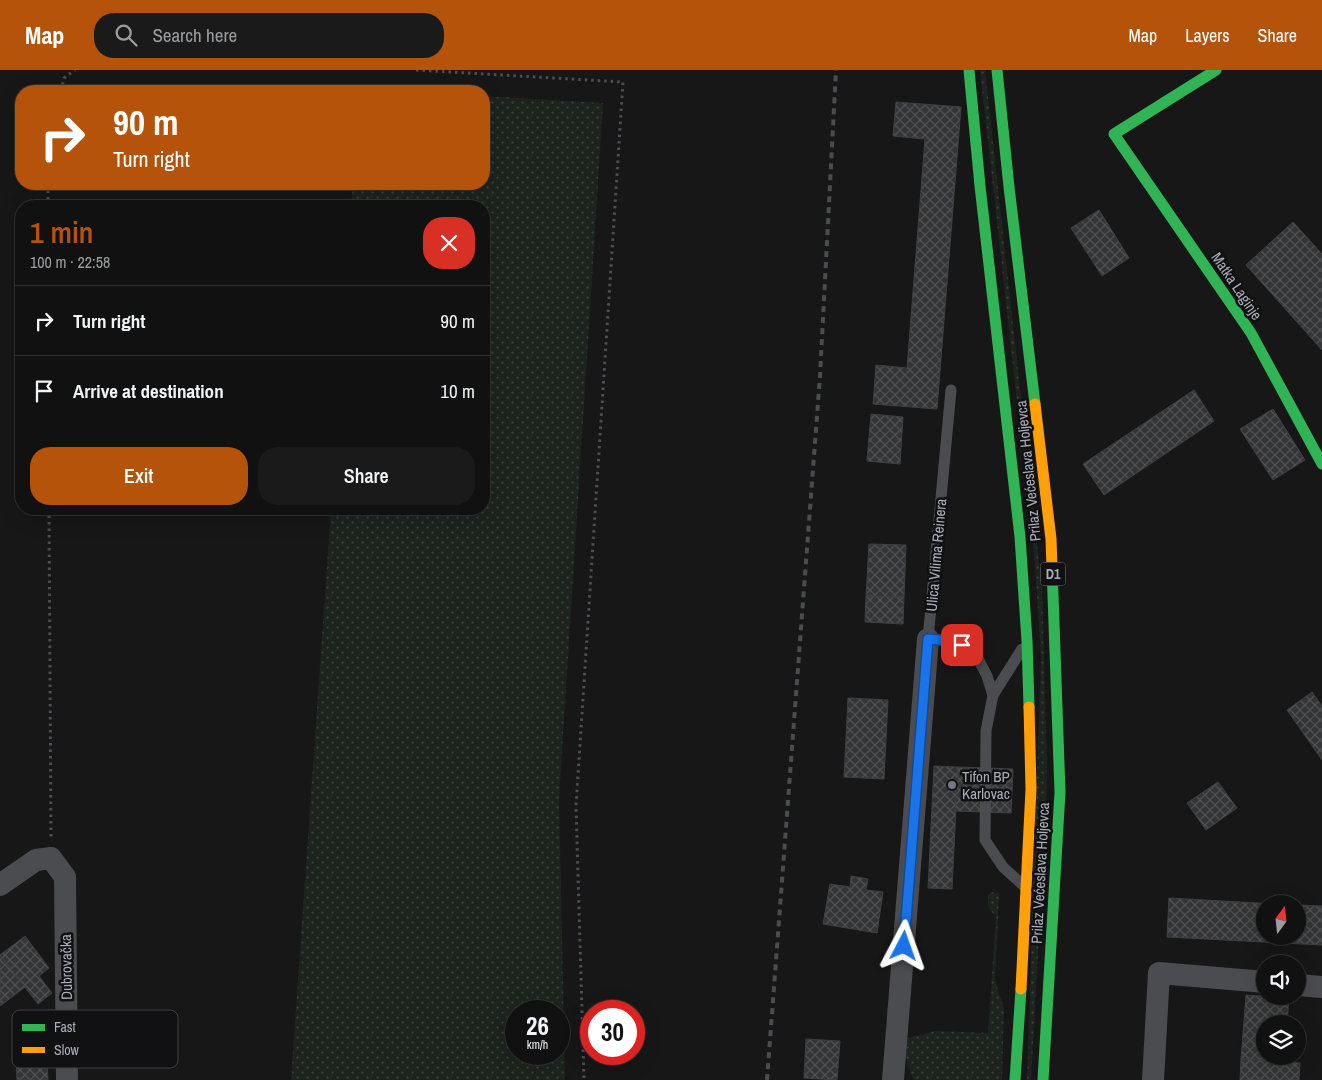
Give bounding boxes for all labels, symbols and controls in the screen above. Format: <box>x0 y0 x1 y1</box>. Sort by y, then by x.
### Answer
search box <box>94 13 444 58</box>
text: Map <box>25 19 64 51</box>
icon: search <box>112 21 140 49</box>
text: Search here <box>152 22 237 48</box>
text: Map <box>1129 23 1157 48</box>
text: Layers <box>1185 23 1230 48</box>
text: Share <box>1258 23 1297 48</box>
text: 90 m <box>113 99 178 146</box>
icon: right <box>30 105 95 170</box>
text: Turn right <box>113 144 190 174</box>
text: 1 min <box>30 212 93 252</box>
button: close <box>423 217 475 269</box>
street label: Matka Laginje <box>1207 248 1267 324</box>
text: 100 m · 22:58 <box>30 251 110 273</box>
icon: right <box>30 307 58 335</box>
text: Turn right <box>73 308 145 334</box>
text: 90 m <box>440 308 475 334</box>
icon: arrive <box>30 377 58 405</box>
text: Arrive at destination <box>73 378 224 404</box>
text: 10 m <box>440 378 475 404</box>
street label: Prilaz Većeslava Holjevca <box>1010 399 1046 542</box>
button: Exit <box>30 447 248 505</box>
button: Share <box>258 447 475 505</box>
street label: Ulica Vilima Reinera <box>921 498 951 612</box>
road number: D1 <box>1040 562 1066 586</box>
pin <box>941 624 983 666</box>
icon: arrive <box>948 631 976 659</box>
place label: Tifon BP Karlovac <box>962 766 1010 804</box>
marker: Tifon BP Karlovac <box>946 779 958 791</box>
street label: Prilaz Većeslava Holjevca <box>1026 802 1054 944</box>
north arrow <box>1256 895 1306 945</box>
map controls <box>1256 895 1306 1065</box>
position arrow <box>877 919 929 971</box>
street label: Dubrovačka <box>55 934 77 1000</box>
button: sound <box>1256 955 1306 1005</box>
speed limit sign: 30 <box>580 1000 645 1065</box>
text: 26 <box>526 1009 549 1043</box>
legend <box>12 1010 178 1068</box>
button: layers <box>1256 1015 1306 1065</box>
text: Fast <box>54 1018 76 1036</box>
text: km/h <box>527 1037 548 1053</box>
text: Slow <box>54 1041 80 1059</box>

